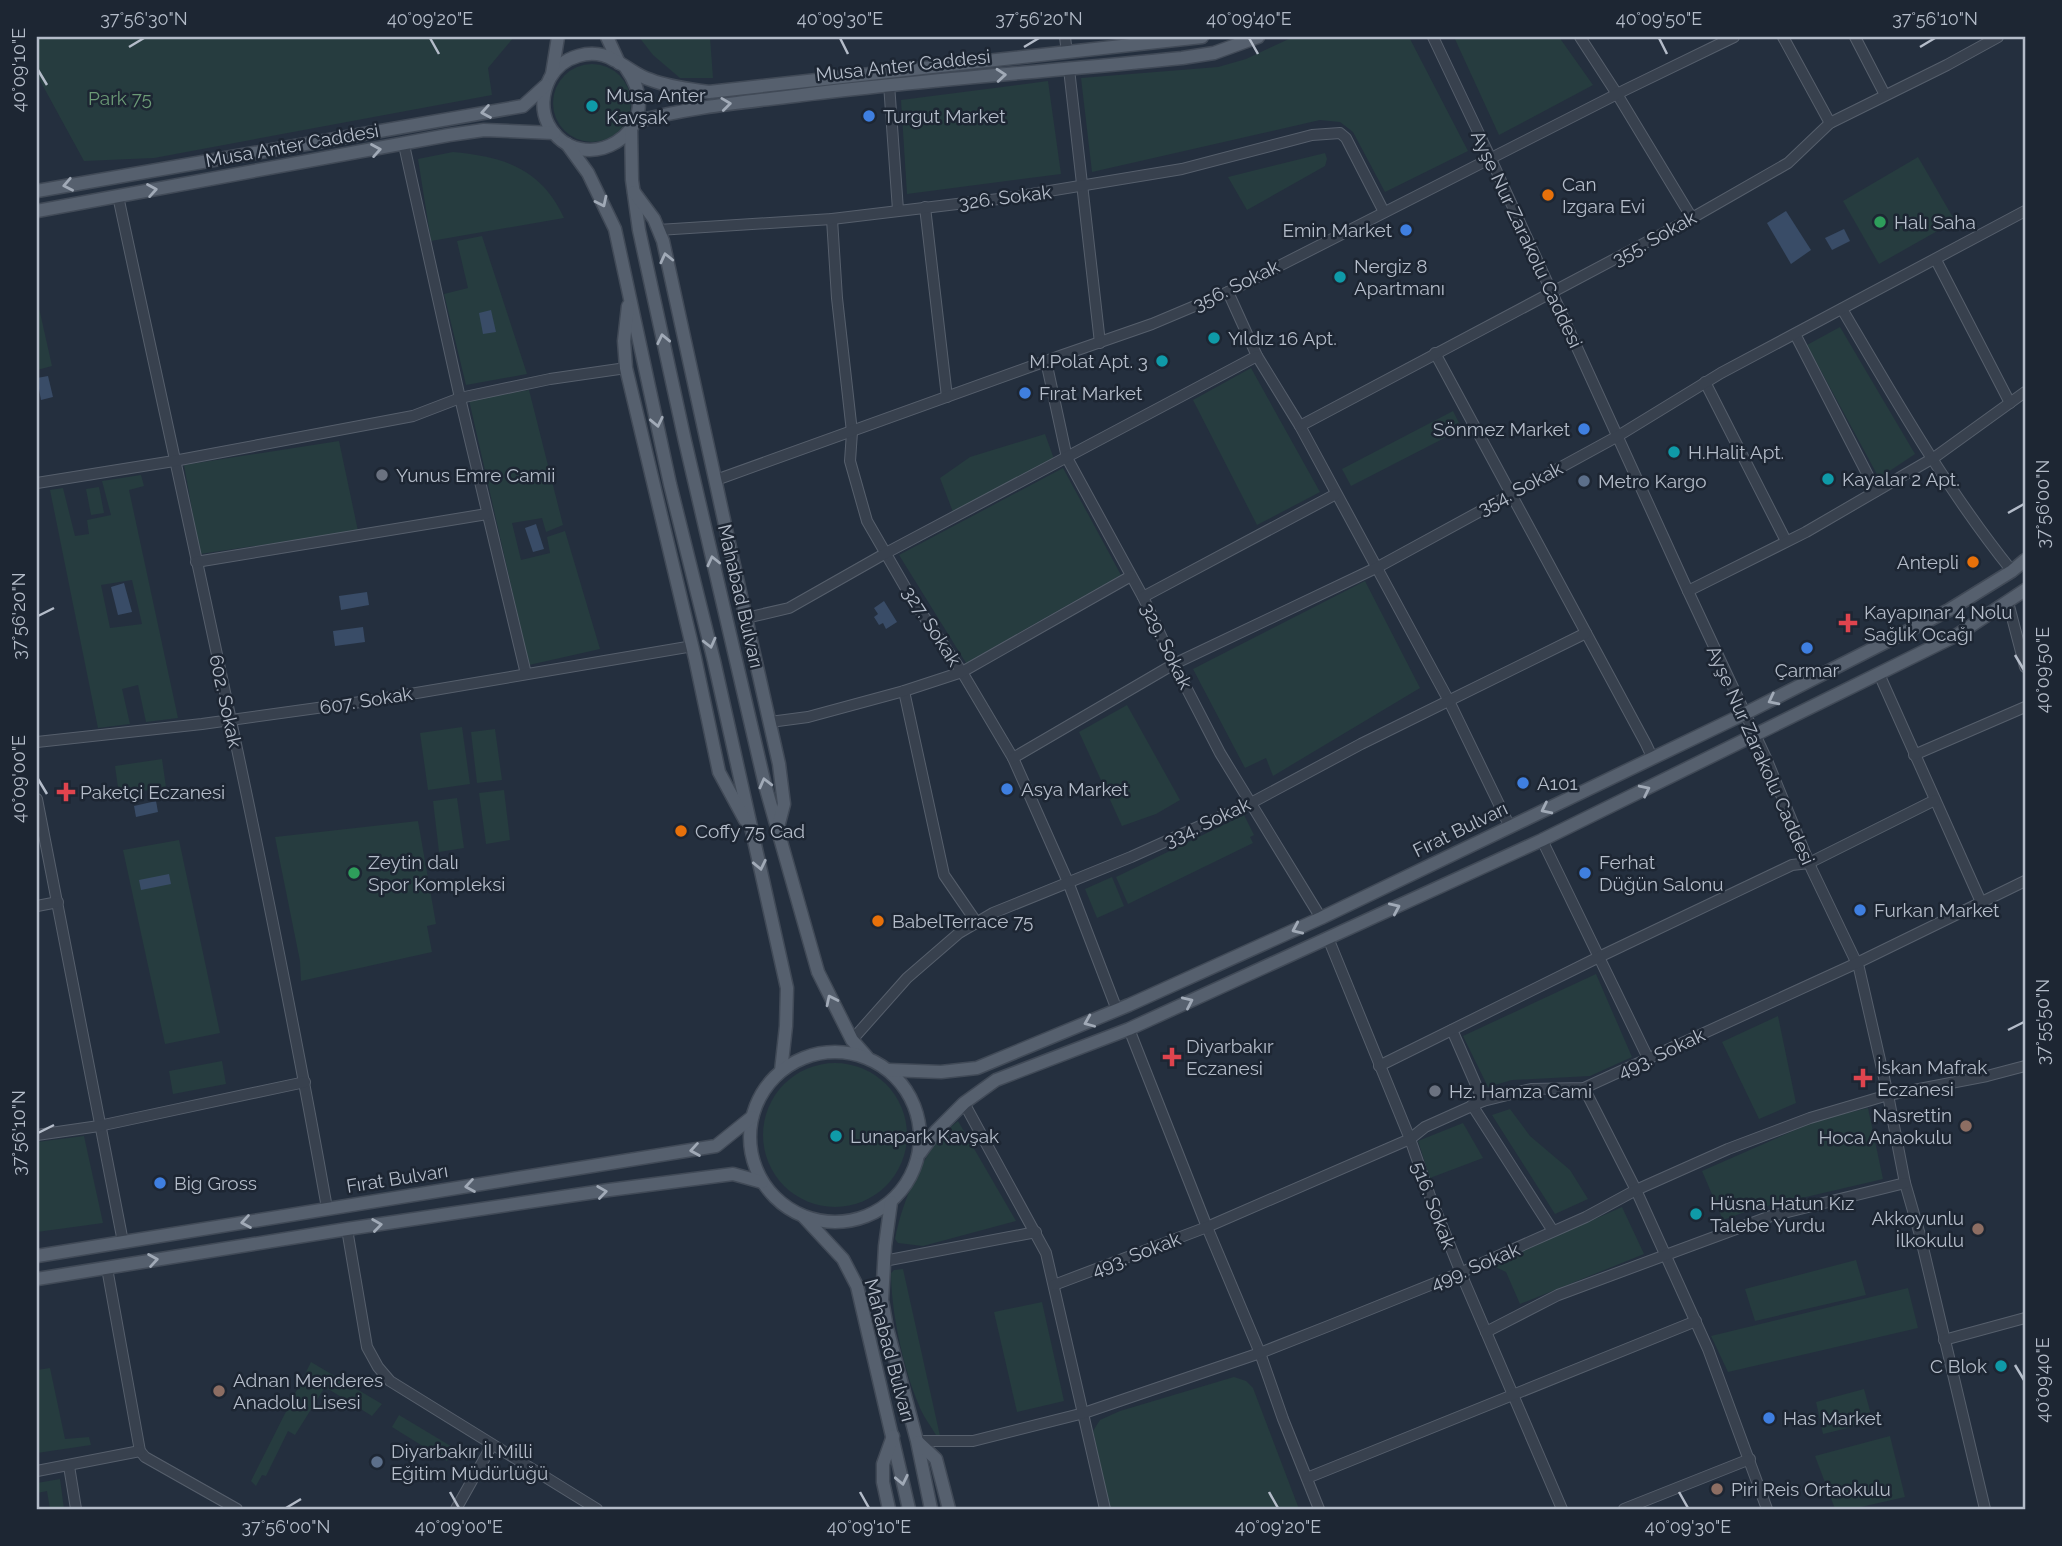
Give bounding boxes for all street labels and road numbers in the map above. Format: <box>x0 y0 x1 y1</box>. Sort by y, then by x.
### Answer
street label: Musa Anter Caddesi <box>815 45 991 85</box>
street label: Musa Anter Caddesi <box>204 119 380 171</box>
street label: Ayşe Nur Zarakolu Caddesi <box>1467 127 1587 351</box>
street label: 326. Sokak <box>957 180 1053 214</box>
street label: 355. Sokak <box>1608 206 1700 270</box>
street label: 356. Sokak <box>1189 255 1283 315</box>
street label: 354. Sokak <box>1474 457 1566 519</box>
street label: Mahabad Bulvarı <box>714 522 768 670</box>
street label: 327. Sokak <box>898 582 966 670</box>
street label: 329. Sokak <box>1137 599 1197 693</box>
street label: Ayşe Nur Zarakolu Caddesi <box>1703 642 1819 868</box>
street label: 602. Sokak <box>205 652 247 750</box>
street label: 607. Sokak <box>318 682 414 718</box>
street label: 334. Sokak <box>1160 793 1254 851</box>
street label: Fırat Bulvarı <box>1409 797 1511 861</box>
street label: 493. Sokak <box>1614 1023 1708 1083</box>
street label: 516. Sokak <box>1407 1158 1461 1252</box>
street label: Fırat Bulvarı <box>345 1159 449 1197</box>
street label: 493. Sokak <box>1088 1227 1184 1281</box>
street label: 499. Sokak <box>1427 1237 1523 1295</box>
street label: Mahabad Bulvarı <box>860 1276 920 1424</box>

